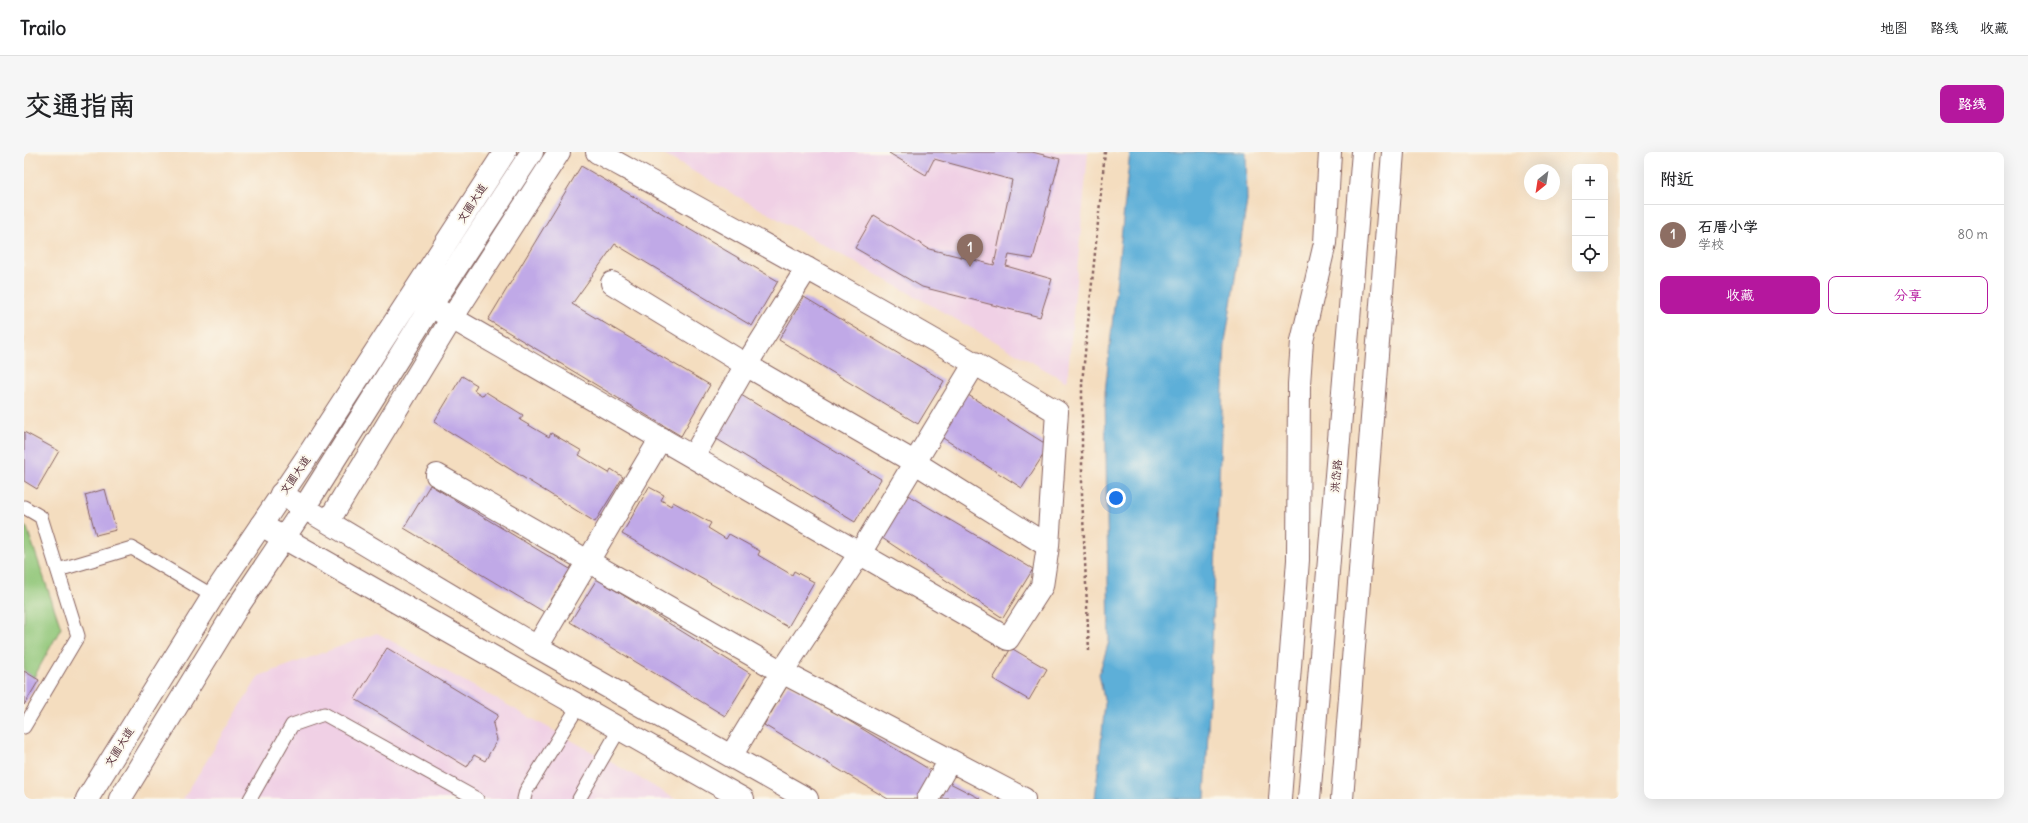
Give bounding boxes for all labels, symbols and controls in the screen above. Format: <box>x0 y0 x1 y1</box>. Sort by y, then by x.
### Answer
text: Trailo <box>20 16 66 40</box>
text: 地图 <box>1880 19 1908 37</box>
text: 路线 <box>1930 19 1958 37</box>
text: 收藏 <box>1980 19 2008 37</box>
button: 路线 <box>1940 85 2004 123</box>
text: 交通指南 <box>24 87 136 123</box>
north arrow <box>1524 164 1560 200</box>
map controls <box>1572 164 1608 272</box>
button: + <box>1572 164 1608 200</box>
text: 附近 <box>1660 168 1694 190</box>
street label: 文圃大道 <box>454 181 490 225</box>
button: − <box>1572 200 1608 236</box>
text: 石厝小学 <box>1698 217 1758 236</box>
text: 1 <box>1670 226 1676 243</box>
text: 80 m <box>1957 226 1988 243</box>
pin: 1 <box>957 234 983 267</box>
button: locate <box>1572 236 1608 272</box>
text: 学校 <box>1698 236 1724 253</box>
button: 收藏 <box>1660 276 1820 314</box>
button: 分享 <box>1828 276 1988 314</box>
street label: 文圃大道 <box>277 453 313 497</box>
street label: 洪岱路 <box>1328 459 1344 493</box>
your location <box>1106 488 1126 508</box>
street label: 文圃大道 <box>101 725 137 769</box>

